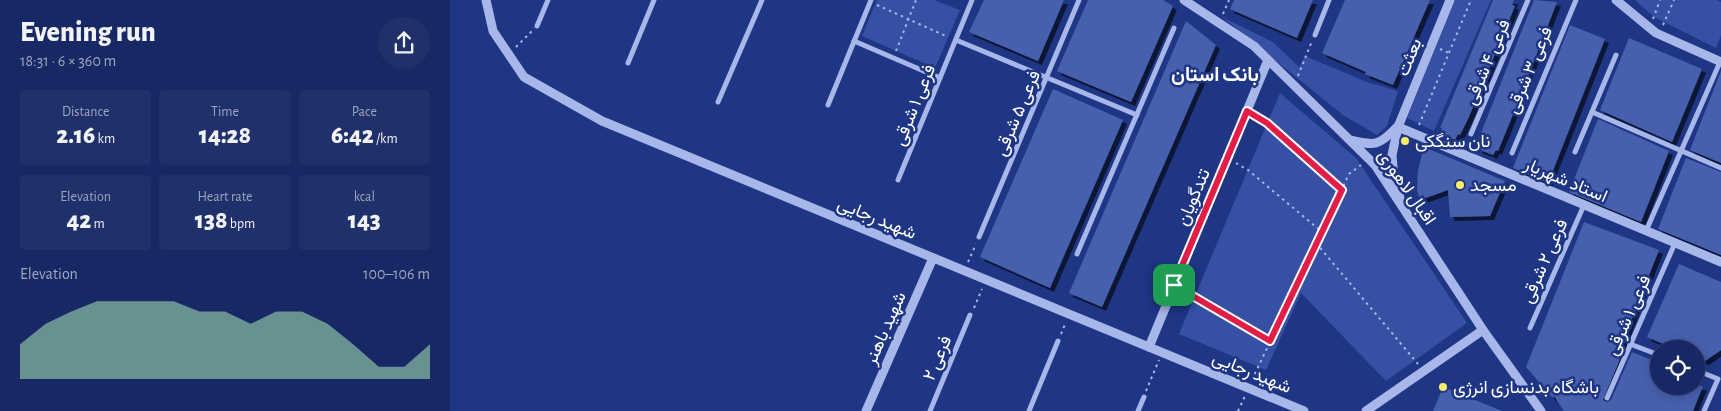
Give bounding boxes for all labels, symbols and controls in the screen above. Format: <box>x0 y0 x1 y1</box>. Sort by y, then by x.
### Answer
button: share <box>378 17 430 69</box>
street label: فرعی ۴ شرقی <box>1462 17 1515 108</box>
text: Evening run <box>20 19 156 47</box>
street label: فرعی ۳ شرقی <box>1504 24 1557 117</box>
street label: بعثت <box>1394 36 1426 79</box>
text: 18:31 · 6 × 360 m <box>20 53 116 69</box>
street label: فرعی ۱ شرقی <box>891 62 940 149</box>
district label: بانک استان <box>1171 65 1259 86</box>
street label: فرعی ۵ شرقی <box>992 68 1045 159</box>
text: Distance <box>62 105 109 119</box>
text: Time <box>211 105 239 119</box>
text: Pace <box>352 105 377 119</box>
text: 2.16 <box>56 123 95 148</box>
text: 14:28 <box>199 123 251 148</box>
text: 6:42 <box>331 123 374 148</box>
text: km <box>95 132 115 146</box>
text: /km <box>374 132 398 146</box>
place label: نان سنگکی <box>1415 132 1490 152</box>
marker: نان سنگکی <box>1399 135 1411 147</box>
street label: اقبال لاهوری <box>1373 147 1439 229</box>
street label: استاد شهریار <box>1520 155 1610 207</box>
street label: تندگویان <box>1173 166 1215 229</box>
place label: مسجد <box>1470 177 1517 195</box>
marker: مسجد <box>1454 179 1466 191</box>
text: Elevation <box>60 190 111 204</box>
text: Heart rate <box>198 190 252 204</box>
text: kcal <box>354 190 375 204</box>
street label: شهید رجایی <box>834 195 919 244</box>
text: 42 <box>66 208 91 233</box>
text: 138 <box>195 208 228 233</box>
text: 143 <box>348 208 381 233</box>
text: m <box>91 217 105 231</box>
text: bpm <box>228 217 255 231</box>
street label: فرعی ۲ شرقی <box>1518 217 1572 307</box>
pin <box>1153 264 1195 306</box>
text: Elevation <box>20 266 78 282</box>
text: 100–106 m <box>363 266 430 282</box>
icon: arrive <box>1160 271 1188 299</box>
street label: فرعی ۱ شرقی <box>1603 273 1656 359</box>
street label: شهید باهنر <box>861 289 911 369</box>
street label: فرعی ۲ <box>920 333 956 384</box>
map controls <box>1650 340 1705 395</box>
button: locate <box>1650 340 1705 395</box>
street label: شهید رجایی <box>1209 349 1294 398</box>
place label: باشگاه بدنسازی انرژی <box>1453 378 1599 398</box>
marker: باشگاه بدنسازی انرژی <box>1437 381 1449 393</box>

